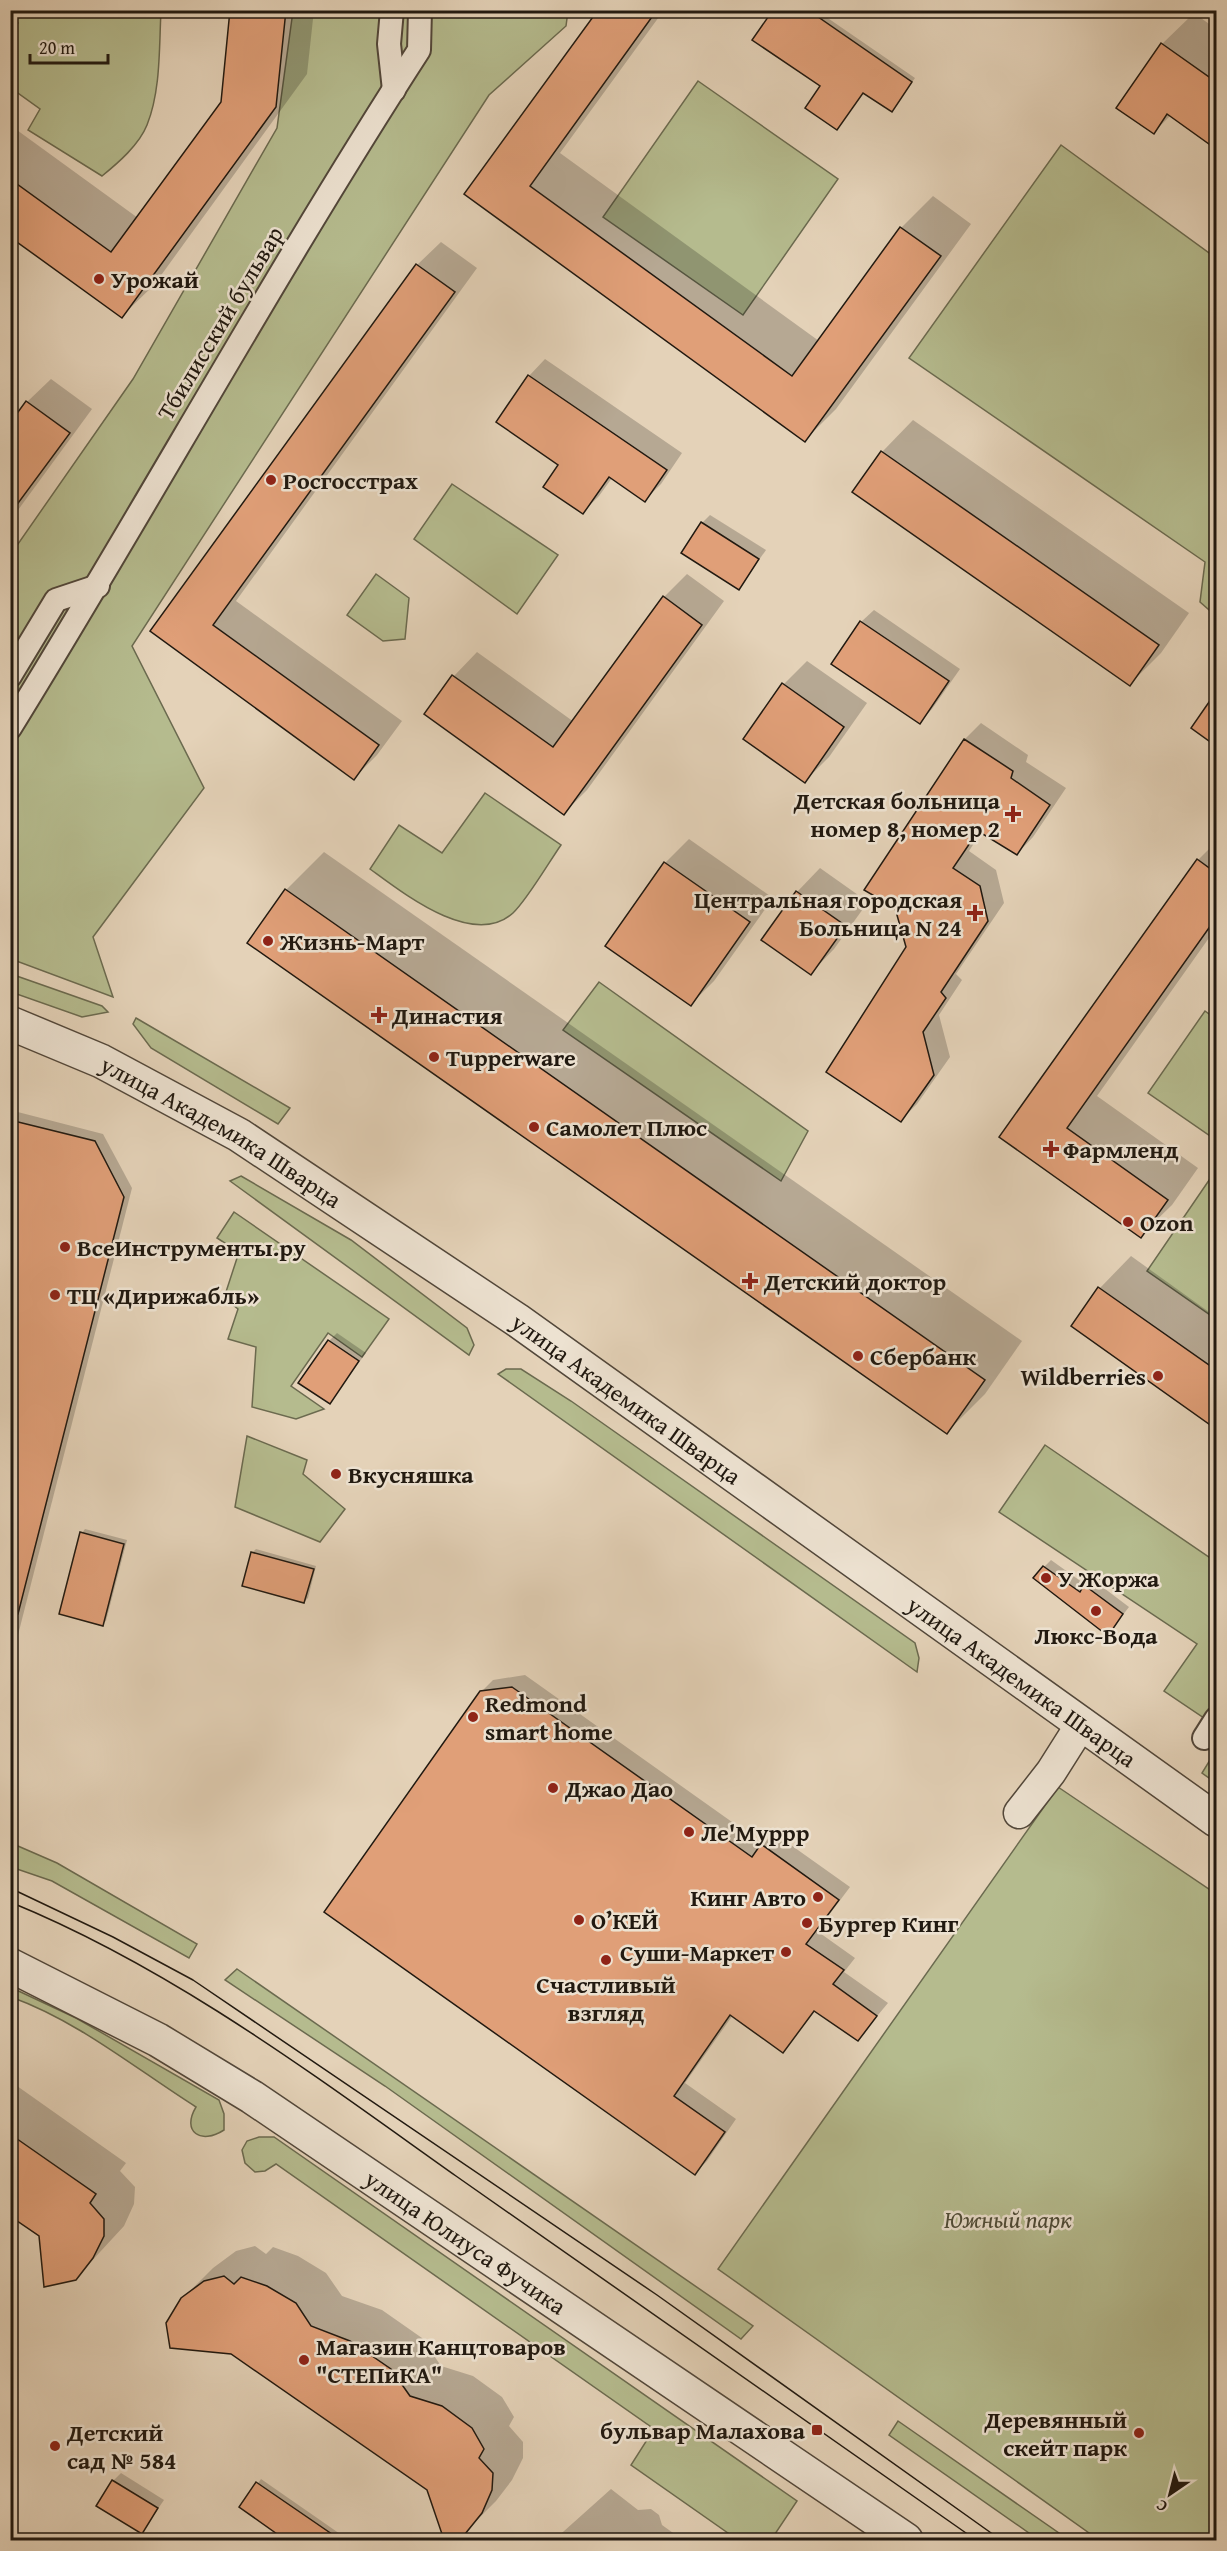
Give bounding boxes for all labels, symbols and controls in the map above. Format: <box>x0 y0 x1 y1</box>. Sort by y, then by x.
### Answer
scale bar <box>30 27 108 65</box>
text: 20 m <box>39 34 75 61</box>
street label: Тбилисский бульвар <box>148 220 292 426</box>
place label: Урожай <box>111 262 199 297</box>
marker: Урожай <box>92 272 106 286</box>
place label: Росгосстрах <box>283 463 418 498</box>
marker: Росгосстрах <box>264 473 278 487</box>
place label: Детская больница номер 8, номер 2 <box>793 783 1001 846</box>
marker: Детская больница номер 8, номер 2 <box>1004 805 1022 823</box>
place label: Центральная городская Больница N 24 <box>694 882 962 945</box>
marker: Центральная городская Больница N 24 <box>966 904 984 922</box>
place label: Жизнь-Март <box>279 924 425 959</box>
marker: Жизнь-Март <box>261 934 275 948</box>
place label: Династия <box>391 998 503 1033</box>
marker: Династия <box>370 1006 388 1024</box>
place label: Tupperware <box>446 1040 576 1075</box>
street label: улица Академика Шварца <box>94 1046 349 1217</box>
marker: Tupperware <box>427 1050 441 1064</box>
place label: Самолет Плюс <box>546 1110 707 1145</box>
marker: Самолет Плюс <box>527 1120 541 1134</box>
place label: Фармленд <box>1063 1132 1179 1167</box>
marker: Фармленд <box>1044 1142 1058 1156</box>
place label: Ozon <box>1140 1205 1194 1240</box>
marker: Ozon <box>1121 1215 1135 1229</box>
place label: ВсеИнструменты.ру <box>77 1230 306 1265</box>
marker: ВсеИнструменты.ру <box>58 1240 72 1254</box>
place label: Детский доктор <box>763 1264 946 1299</box>
marker: Детский доктор <box>741 1272 759 1290</box>
place label: ТЦ «Дирижабль» <box>67 1278 259 1313</box>
marker: ТЦ «Дирижабль» <box>48 1288 62 1302</box>
street label: улица Академика Шварца <box>504 1304 749 1493</box>
place label: Сбербанк <box>870 1339 976 1374</box>
marker: Сбербанк <box>851 1349 865 1363</box>
place label: Wildberries <box>1020 1359 1146 1394</box>
marker: Wildberries <box>1151 1369 1165 1383</box>
place label: Вкусняшка <box>348 1457 474 1492</box>
marker: Вкусняшка <box>329 1467 343 1481</box>
place label: У Жоржа <box>1058 1561 1160 1596</box>
marker: У Жоржа <box>1039 1571 1053 1585</box>
street label: улица Академика Шварца <box>899 1586 1144 1776</box>
marker: Люкс-Вода <box>1089 1604 1103 1618</box>
place label: Люкс-Вода <box>1034 1618 1158 1653</box>
place label: Redmond smart home <box>485 1686 613 1749</box>
marker: Redmond smart home <box>466 1710 480 1724</box>
place label: Джао Дао <box>564 1771 673 1806</box>
marker: Джао Дао <box>546 1781 560 1795</box>
place label: Ле'Муррр <box>701 1815 809 1850</box>
marker: Ле'Муррр <box>682 1825 696 1839</box>
place label: Кинг Авто <box>691 1880 806 1915</box>
marker: Кинг Авто <box>811 1890 825 1904</box>
place label: О’КЕЙ <box>591 1903 658 1938</box>
place label: Бургер Кинг <box>819 1906 958 1941</box>
marker: О’КЕЙ <box>572 1913 586 1927</box>
marker: Бургер Кинг <box>800 1916 814 1930</box>
place label: Суши-Маркет <box>620 1935 774 1970</box>
marker: Суши-Маркет <box>779 1945 793 1959</box>
marker: Счастливый взгляд <box>599 1953 613 1967</box>
place label: Счастливый взгляд <box>536 1967 676 2030</box>
street label: улица Юлиуса Фучика <box>357 2160 574 2323</box>
park label: Южный парк <box>944 2202 1072 2237</box>
place label: Магазин Канцтоваров "СТЕПиКА" <box>316 2329 566 2392</box>
marker: Магазин Канцтоваров "СТЕПиКА" <box>297 2353 311 2367</box>
place label: Деревянный скейт парк <box>984 2402 1127 2465</box>
place label: бульвар Малахова <box>600 2413 806 2448</box>
place label: Детский сад № 584 <box>66 2415 177 2478</box>
marker: бульвар Малахова <box>810 2423 824 2437</box>
marker: Деревянный скейт парк <box>1132 2426 1146 2440</box>
marker: Детский сад № 584 <box>48 2439 62 2453</box>
north arrow <box>1140 2464 1200 2524</box>
text: С <box>1151 2494 1172 2519</box>

